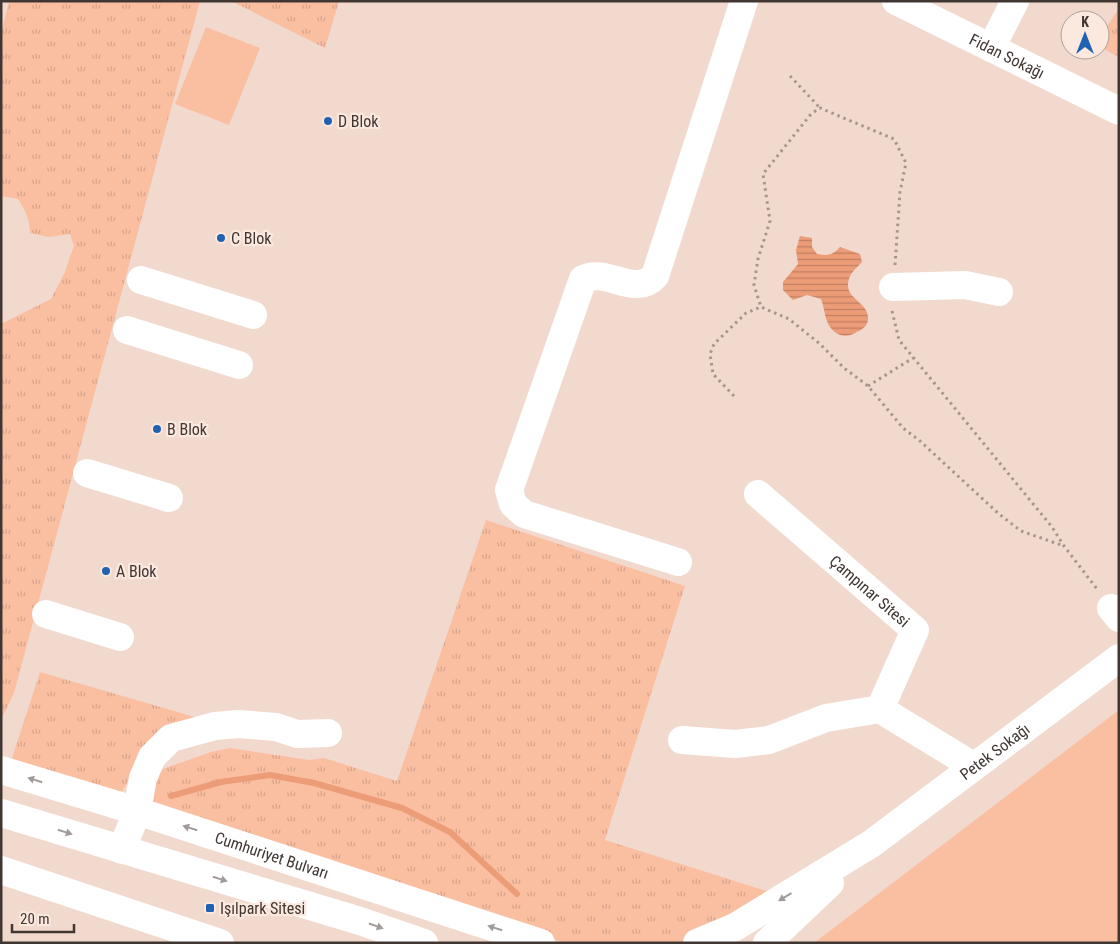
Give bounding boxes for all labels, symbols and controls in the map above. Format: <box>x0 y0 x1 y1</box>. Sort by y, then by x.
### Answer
north arrow <box>1060 10 1110 60</box>
text: K <box>1081 14 1089 30</box>
street label: Fidan Sokağı <box>966 30 1048 83</box>
place label: D Blok <box>338 112 379 131</box>
marker: D Blok <box>322 115 334 127</box>
place label: C Blok <box>231 229 272 248</box>
marker: C Blok <box>215 232 227 244</box>
place label: B Blok <box>167 420 208 439</box>
marker: B Blok <box>151 423 163 435</box>
street label: Çampınar Sitesi <box>826 551 913 631</box>
place label: A Blok <box>116 562 157 581</box>
marker: A Blok <box>100 565 112 577</box>
street label: Petek Sokağı <box>956 719 1033 784</box>
one-way arrow <box>28 776 43 784</box>
one-way arrow <box>183 824 198 832</box>
street label: Cumhuriyet Bulvarı <box>212 828 331 883</box>
one-way arrow <box>57 829 72 837</box>
one-way arrow <box>213 876 228 884</box>
one-way arrow <box>778 893 791 902</box>
place label: Işılpark Sitesi <box>220 899 305 918</box>
scale bar <box>12 902 75 934</box>
marker: Işılpark Sitesi <box>204 902 216 914</box>
text: 20 m <box>20 910 50 928</box>
one-way arrow <box>369 922 384 930</box>
one-way arrow <box>487 923 502 931</box>

